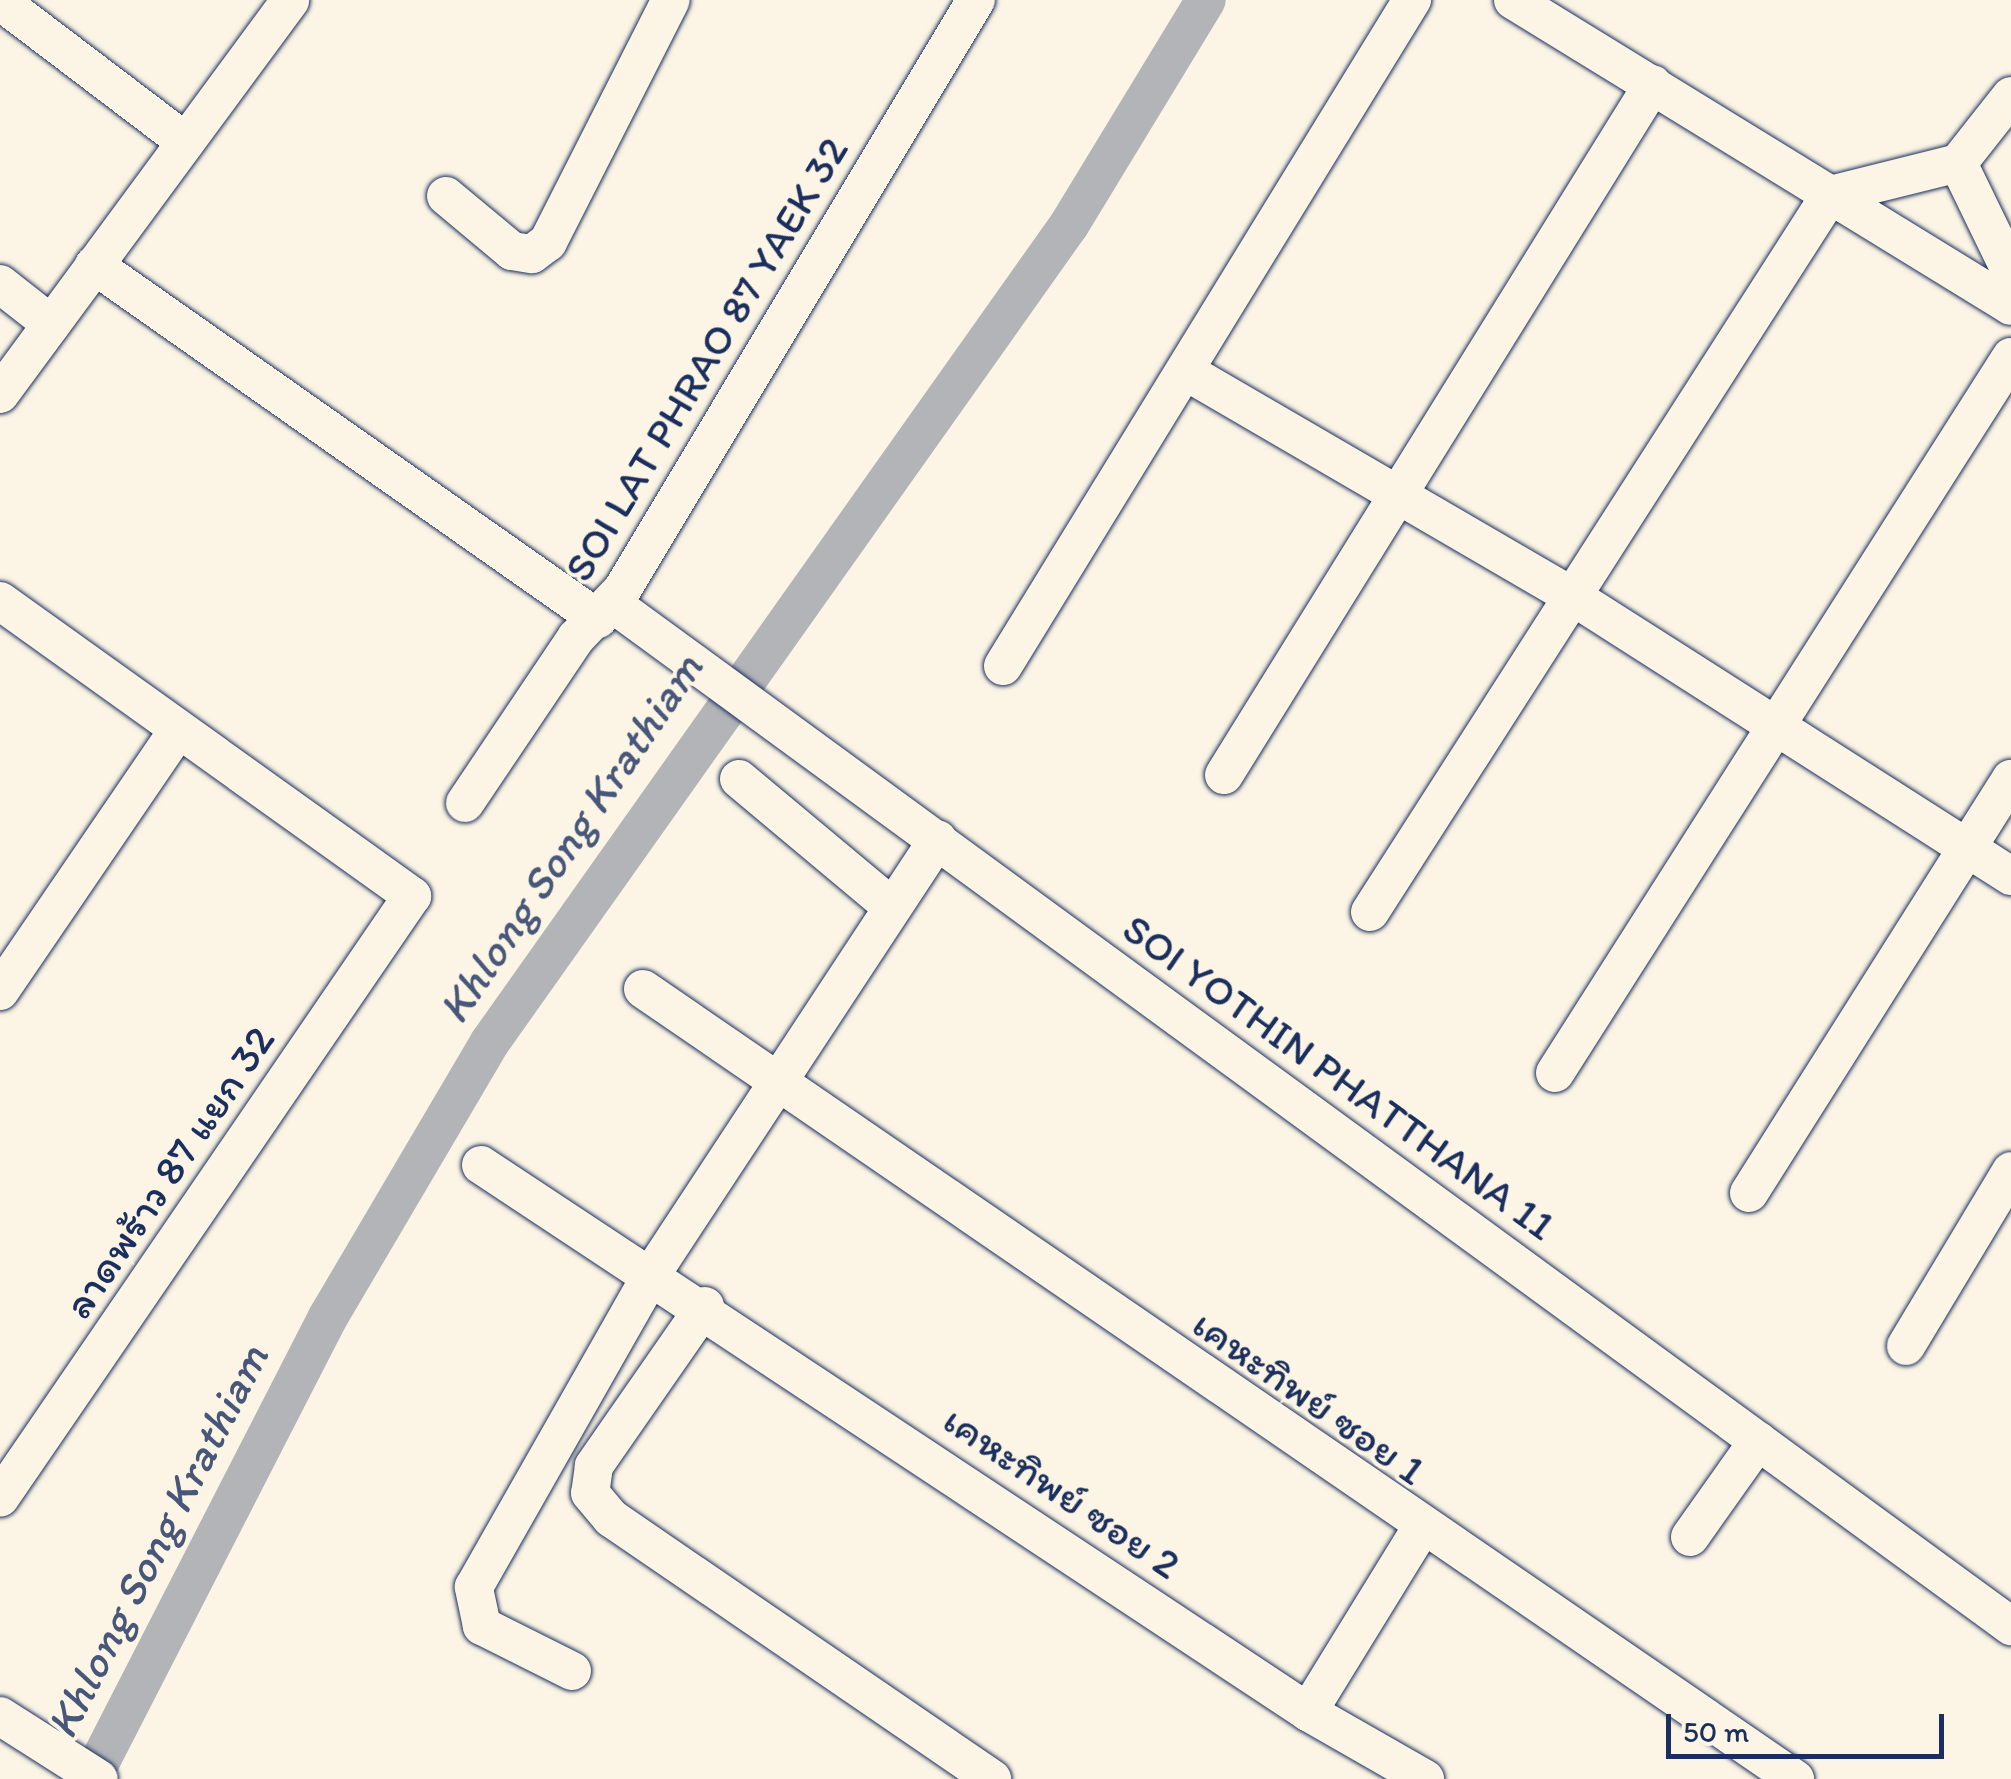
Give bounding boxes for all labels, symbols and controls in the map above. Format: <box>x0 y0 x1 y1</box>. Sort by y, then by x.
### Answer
street label: SOI LAT PHRAO 87 YAEK 32 <box>554 129 858 589</box>
water label: Khlong Song Krathiam <box>425 642 715 1034</box>
street label: SOI YOTHIN PHATTHANA 11 <box>1115 905 1563 1249</box>
street label: ลาดพร้าว 87 แยก 32 <box>53 1016 285 1328</box>
street label: เคหะทิพย์ ซอย 1 <box>1183 1298 1435 1496</box>
water label: Khlong Song Krathiam <box>34 1334 280 1748</box>
street label: เคหะทิพย์ ซอย 2 <box>934 1394 1190 1590</box>
scale bar <box>1671 1694 1948 1756</box>
text: 50 m <box>1683 1713 1749 1750</box>

